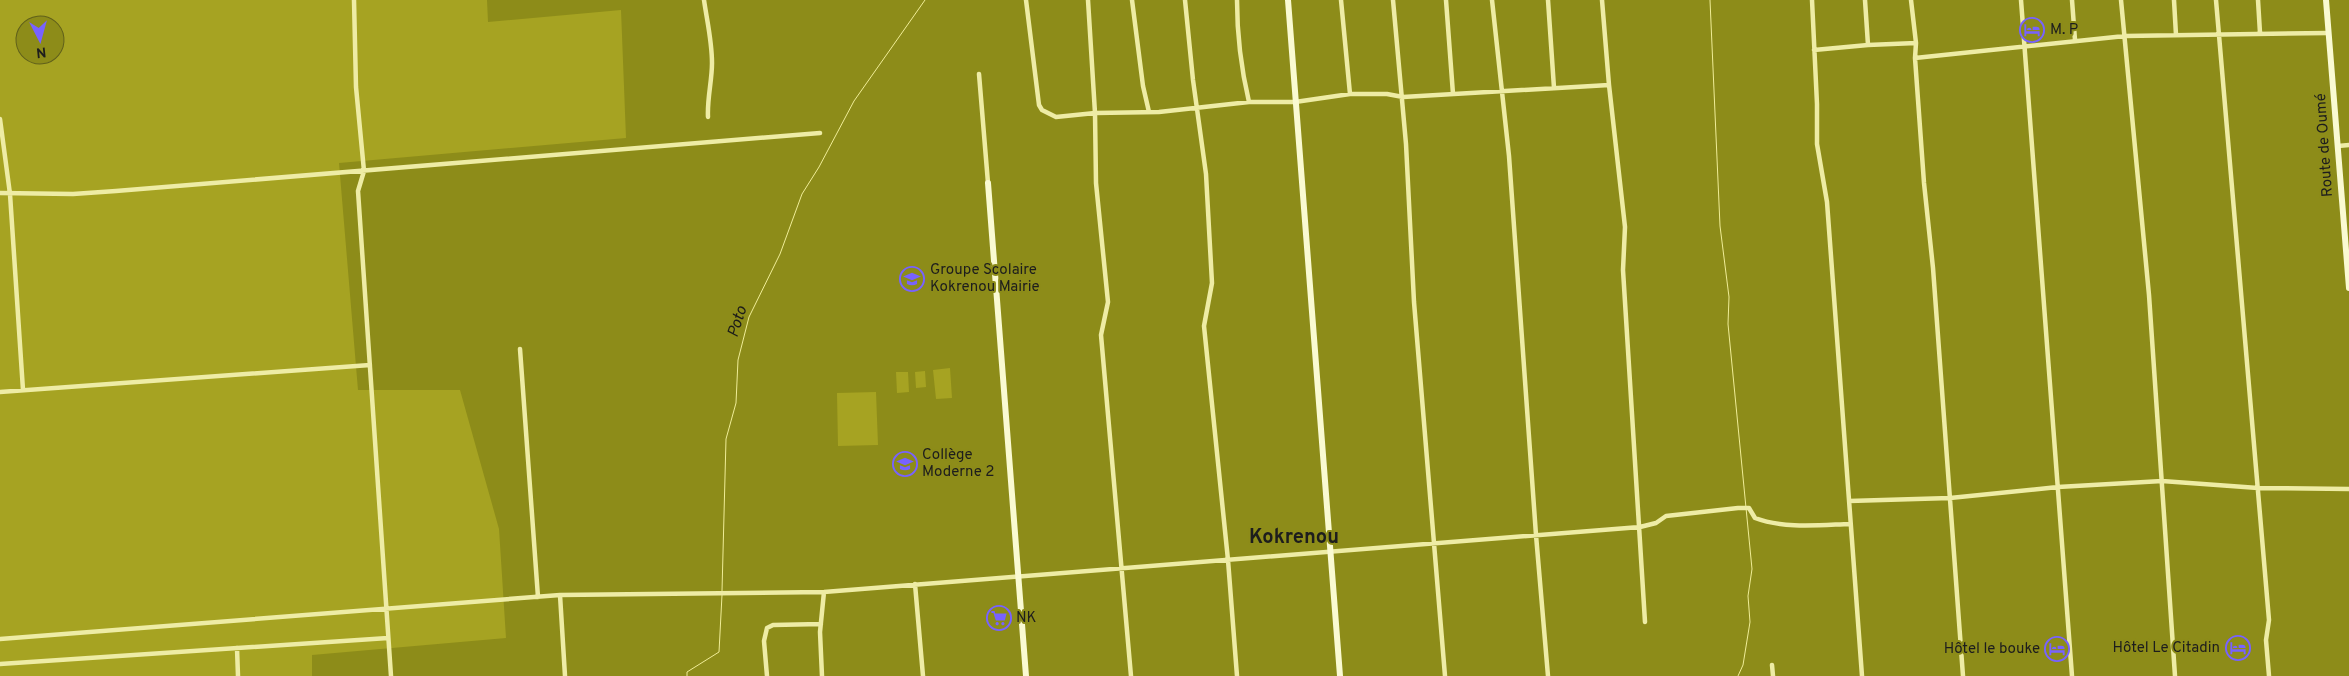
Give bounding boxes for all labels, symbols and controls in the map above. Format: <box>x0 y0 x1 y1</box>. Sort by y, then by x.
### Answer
north arrow <box>15 15 65 65</box>
hotel icon: M. P <box>2019 17 2045 43</box>
place label: M. P <box>2050 21 2078 40</box>
text: N <box>35 42 47 60</box>
street label: Route de Oumé <box>2312 92 2338 198</box>
place label: Groupe Scolaire Kokrenou Mairie <box>930 261 1040 297</box>
school or university icon: Groupe Scolaire Kokrenou Mairie <box>899 266 925 292</box>
water label: Poto <box>724 303 753 340</box>
place label: Collège Moderne 2 <box>922 446 995 482</box>
school or university icon: Collège Moderne 2 <box>892 451 918 477</box>
district label: Kokrenou <box>1249 525 1339 551</box>
supermarket icon: NK <box>986 605 1012 631</box>
place label: NK <box>1016 609 1037 628</box>
hotel icon: Hôtel Le Citadin <box>2225 635 2251 661</box>
hotel icon: Hôtel le bouke <box>2044 636 2070 662</box>
place label: Hôtel Le Citadin <box>2112 639 2220 658</box>
place label: Hôtel le bouke <box>1944 640 2040 659</box>

